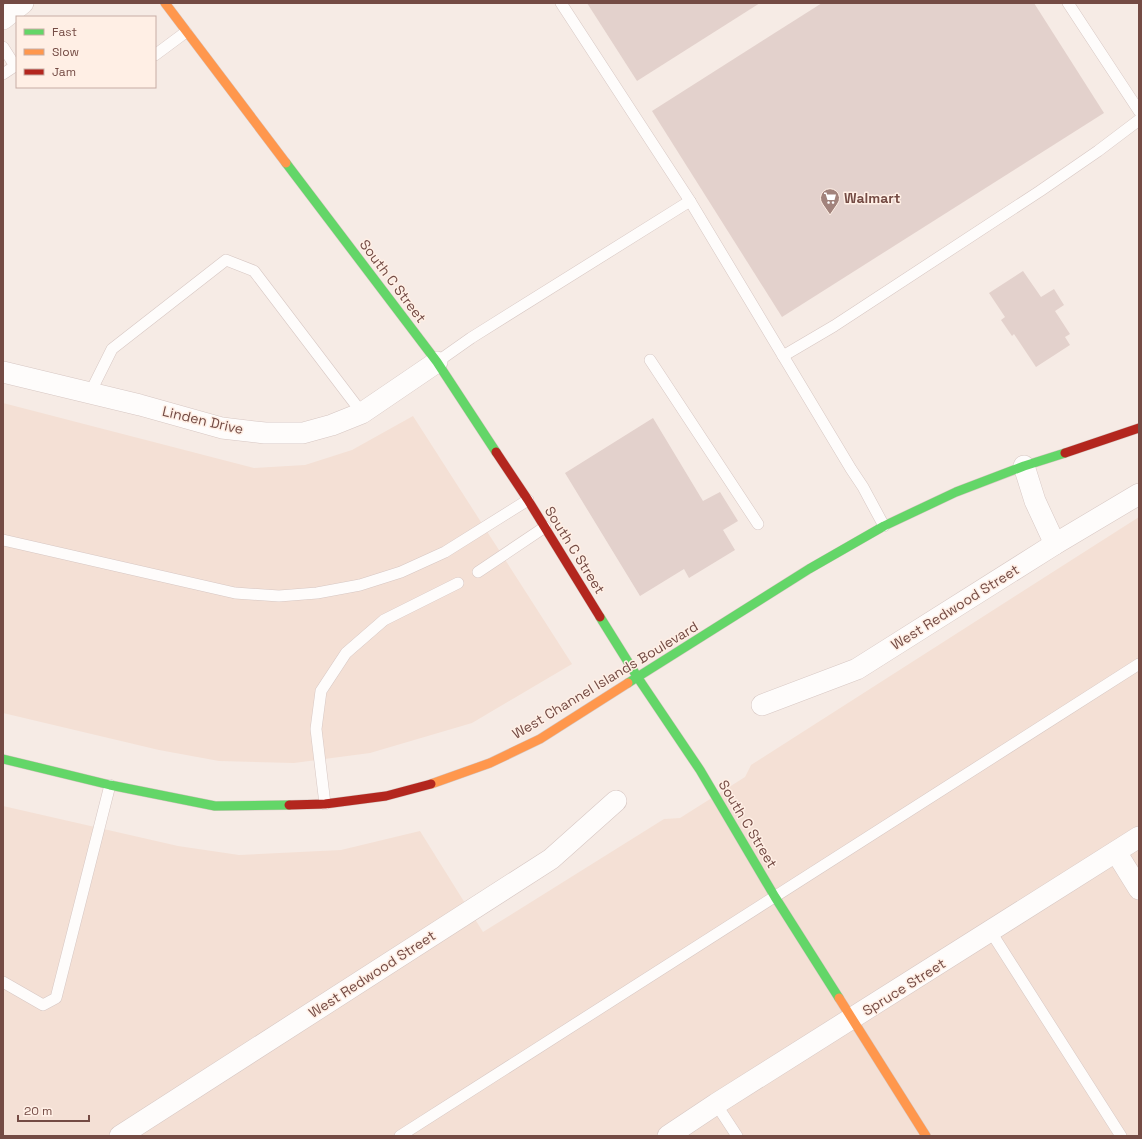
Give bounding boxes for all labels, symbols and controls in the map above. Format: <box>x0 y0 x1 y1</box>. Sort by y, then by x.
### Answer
legend <box>16 16 156 88</box>
text: Fast <box>52 24 77 40</box>
text: Slow <box>52 44 79 60</box>
text: Jam <box>52 64 76 80</box>
supermarket icon: Walmart <box>819 187 841 215</box>
place label: Walmart <box>844 189 900 207</box>
street label: South C Street <box>356 236 430 326</box>
street label: Linden Drive <box>161 402 245 438</box>
street label: South C Street <box>541 503 609 597</box>
street label: West Redwood Street <box>888 560 1022 654</box>
street label: West Channel Islands Boulevard <box>509 617 701 743</box>
street label: South C Street <box>715 777 781 871</box>
street label: West Redwood Street <box>305 926 439 1022</box>
street label: Spruce Street <box>859 954 949 1020</box>
scale bar <box>18 1097 89 1123</box>
text: 20 m <box>24 1103 52 1119</box>

